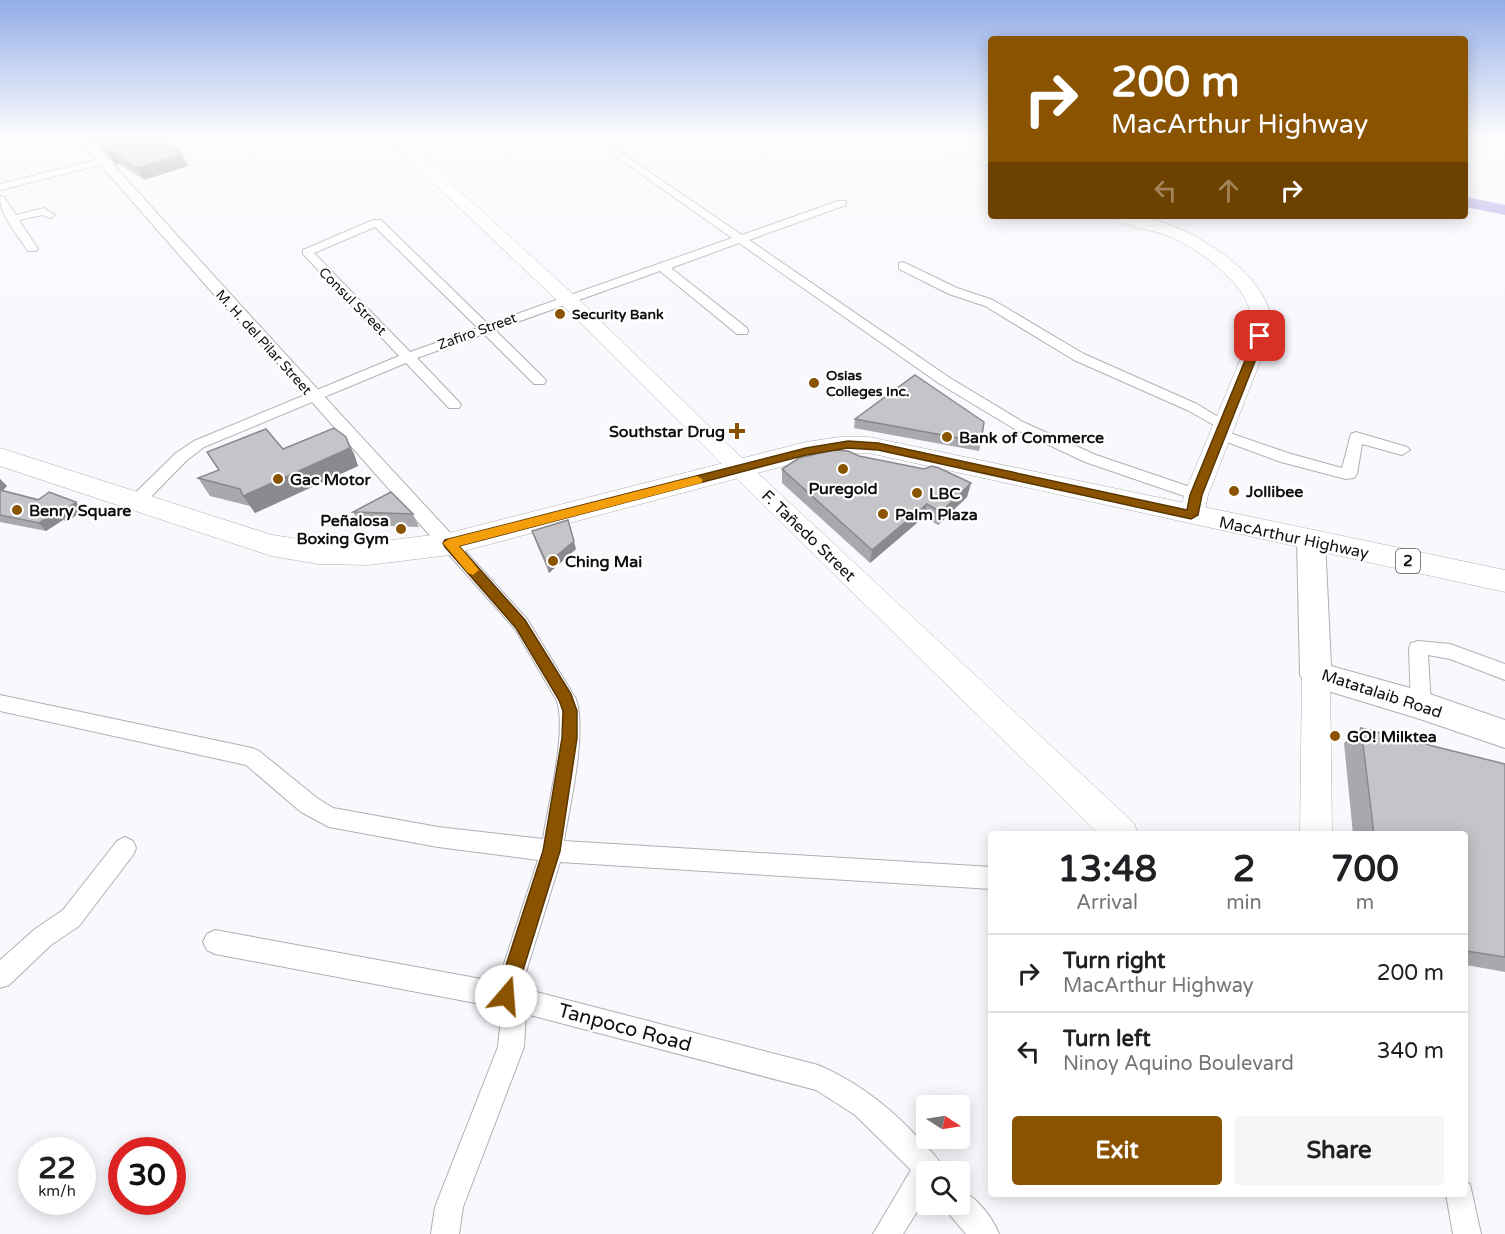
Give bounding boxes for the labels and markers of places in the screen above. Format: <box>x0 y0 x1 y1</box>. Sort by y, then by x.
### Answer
place label: Security Bank <box>572 306 664 323</box>
marker: Security Bank <box>553 307 567 321</box>
pin <box>1234 310 1285 361</box>
place label: Osias Colleges Inc. <box>826 367 910 400</box>
marker: Osias Colleges Inc. <box>807 376 821 390</box>
place label: Southstar Drug <box>609 422 725 442</box>
marker: Southstar Drug <box>730 424 744 438</box>
place label: Bank of Commerce <box>959 428 1104 448</box>
marker: Bank of Commerce <box>940 430 954 444</box>
marker: Puregold <box>836 462 850 476</box>
place label: Gac Motor <box>290 470 371 490</box>
marker: Gac Motor <box>271 472 285 486</box>
place label: Puregold <box>808 479 878 499</box>
place label: Jollibee <box>1245 482 1303 502</box>
place label: LBC <box>929 484 960 504</box>
marker: Jollibee <box>1227 484 1241 498</box>
marker: LBC <box>910 486 924 500</box>
place label: Benry Square <box>29 501 131 521</box>
marker: Benry Square <box>10 503 24 517</box>
place label: Palm Plaza <box>895 505 978 525</box>
marker: Palm Plaza <box>876 507 890 521</box>
place label: Peñalosa Boxing Gym <box>296 511 389 549</box>
marker: Peñalosa Boxing Gym <box>394 522 408 536</box>
place label: Ching Mai <box>565 552 642 572</box>
marker: Ching Mai <box>546 554 560 568</box>
place label: GO! Milktea <box>1347 727 1437 747</box>
marker: GO! Milktea <box>1328 729 1342 743</box>

